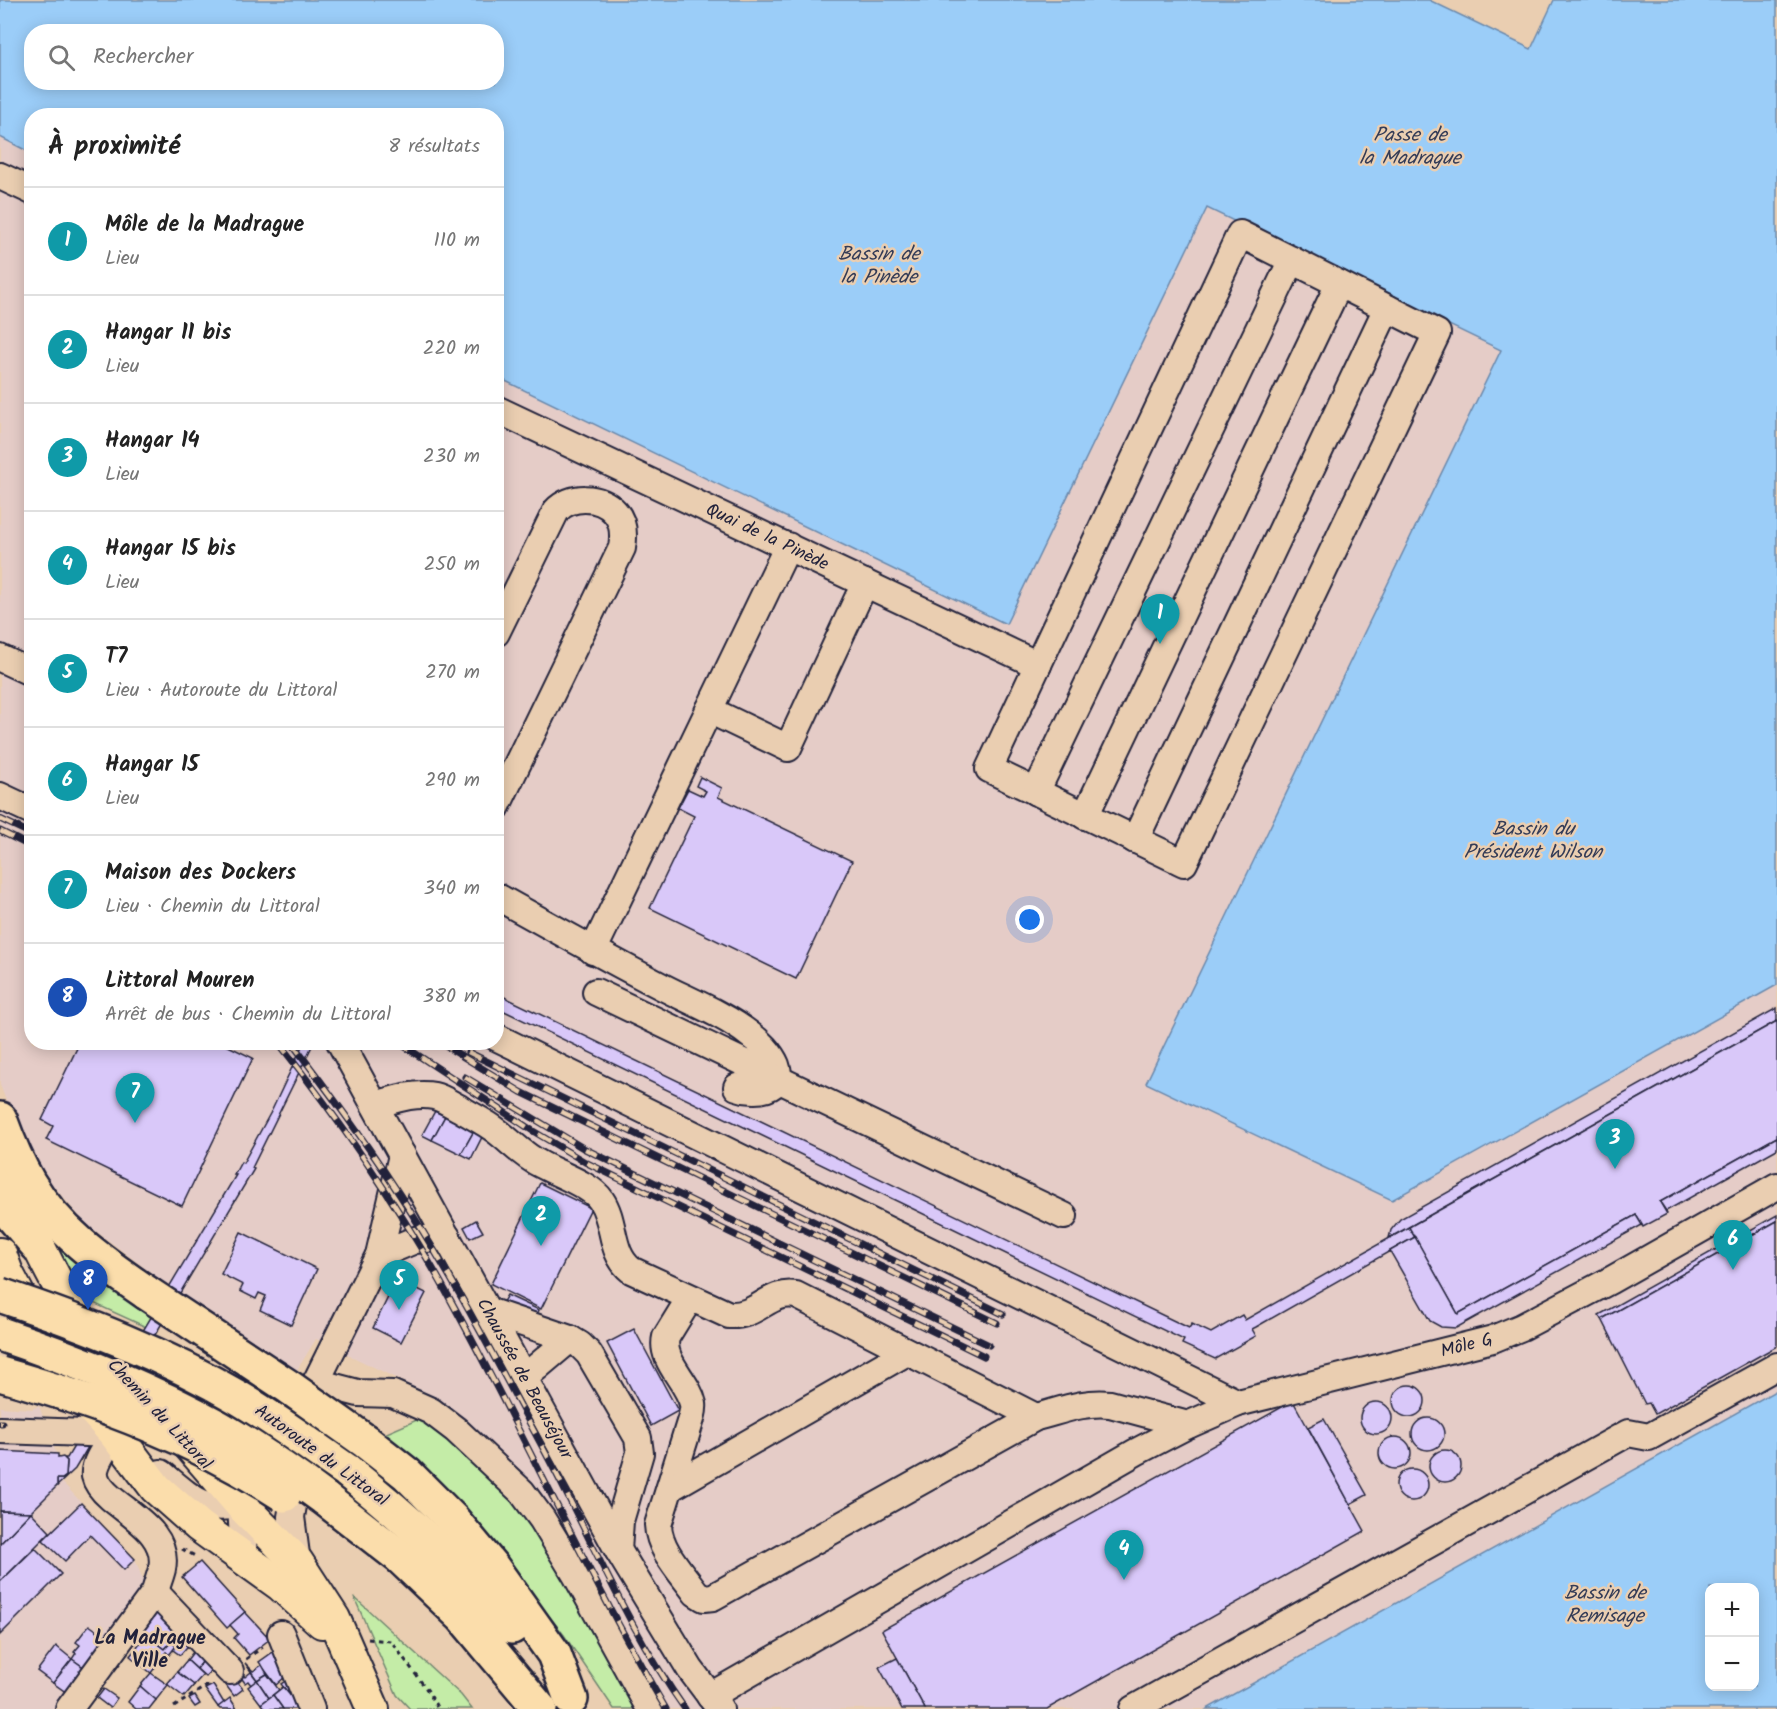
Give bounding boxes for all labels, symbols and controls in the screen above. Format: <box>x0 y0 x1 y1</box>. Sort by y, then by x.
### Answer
search box <box>24 24 504 90</box>
text: Rechercher <box>93 40 193 75</box>
icon: search <box>45 41 78 74</box>
water label: Passe de la Madrague <box>1359 120 1463 175</box>
text: À proximité <box>48 126 180 168</box>
text: 8 résultats <box>388 131 480 163</box>
text: Môle de la Madrague <box>105 208 304 243</box>
text: 1 <box>64 225 71 257</box>
text: 110 m <box>434 225 480 257</box>
water label: Bassin de la Pinède <box>838 239 922 294</box>
text: Lieu <box>105 243 139 275</box>
text: Hangar 11 bis <box>105 316 231 351</box>
text: 2 <box>62 333 73 365</box>
text: 220 m <box>423 333 480 365</box>
text: Lieu <box>105 351 139 383</box>
text: Hangar 14 <box>105 424 200 459</box>
text: 3 <box>62 441 73 473</box>
text: 230 m <box>423 441 480 473</box>
text: Lieu <box>105 459 139 491</box>
street label: Quai de la Pinède <box>701 496 834 579</box>
text: Hangar 15 bis <box>105 532 236 567</box>
text: 4 <box>62 549 73 581</box>
text: 250 m <box>424 549 480 581</box>
text: Lieu <box>105 567 139 599</box>
pin: 1 <box>1140 594 1180 644</box>
text: T7 <box>105 640 127 675</box>
text: 5 <box>62 657 73 689</box>
text: 270 m <box>425 657 480 689</box>
text: Lieu · Autoroute du Littoral <box>105 675 337 707</box>
text: Hangar 15 <box>105 748 199 783</box>
text: 6 <box>62 765 73 797</box>
text: 290 m <box>425 765 480 797</box>
text: Lieu <box>105 783 139 815</box>
water label: Bassin du Président Wilson <box>1464 814 1604 869</box>
text: Maison des Dockers <box>105 856 296 891</box>
text: 7 <box>63 873 72 905</box>
text: 340 m <box>424 873 480 905</box>
text: Lieu · Chemin du Littoral <box>105 891 320 923</box>
your location <box>1015 905 1044 934</box>
text: Littoral Mouren <box>105 964 254 999</box>
text: 8 <box>62 981 73 1013</box>
text: 380 m <box>423 981 480 1013</box>
text: Arrêt de bus · Chemin du Littoral <box>105 999 391 1031</box>
pin: 7 <box>116 1074 154 1123</box>
pin: 3 <box>1596 1120 1634 1169</box>
pin: 2 <box>522 1196 560 1246</box>
pin: 6 <box>1714 1220 1752 1270</box>
pin: 8 <box>68 1260 107 1310</box>
pin: 5 <box>380 1260 418 1310</box>
street label: Chaussée de Beauséjour <box>468 1293 581 1466</box>
street label: Môle G <box>1437 1325 1496 1366</box>
street label: Chemin du Littoral <box>99 1353 219 1478</box>
street label: Autoroute du Littoral <box>248 1397 395 1515</box>
pin: 4 <box>1104 1530 1144 1580</box>
water label: Bassin de Remisage <box>1564 1578 1648 1633</box>
map controls <box>1705 1583 1759 1691</box>
button: + <box>1705 1583 1759 1637</box>
district label: La Madrague Ville <box>94 1623 206 1678</box>
button: − <box>1705 1637 1759 1691</box>

